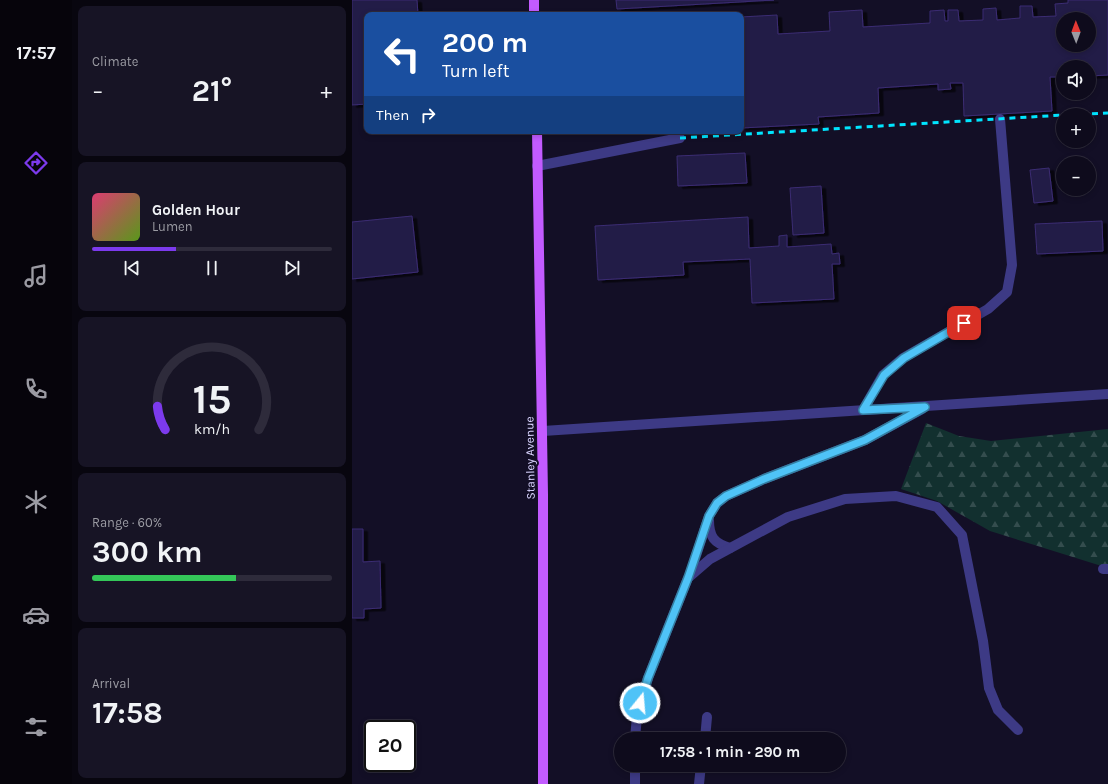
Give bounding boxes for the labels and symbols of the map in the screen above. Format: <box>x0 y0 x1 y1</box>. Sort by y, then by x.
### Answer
north arrow <box>1056 12 1096 52</box>
pin <box>947 306 981 340</box>
street label: Stanley Avenue <box>522 416 538 500</box>
position arrow <box>619 682 661 724</box>
speed limit sign: 20 <box>364 720 416 772</box>

